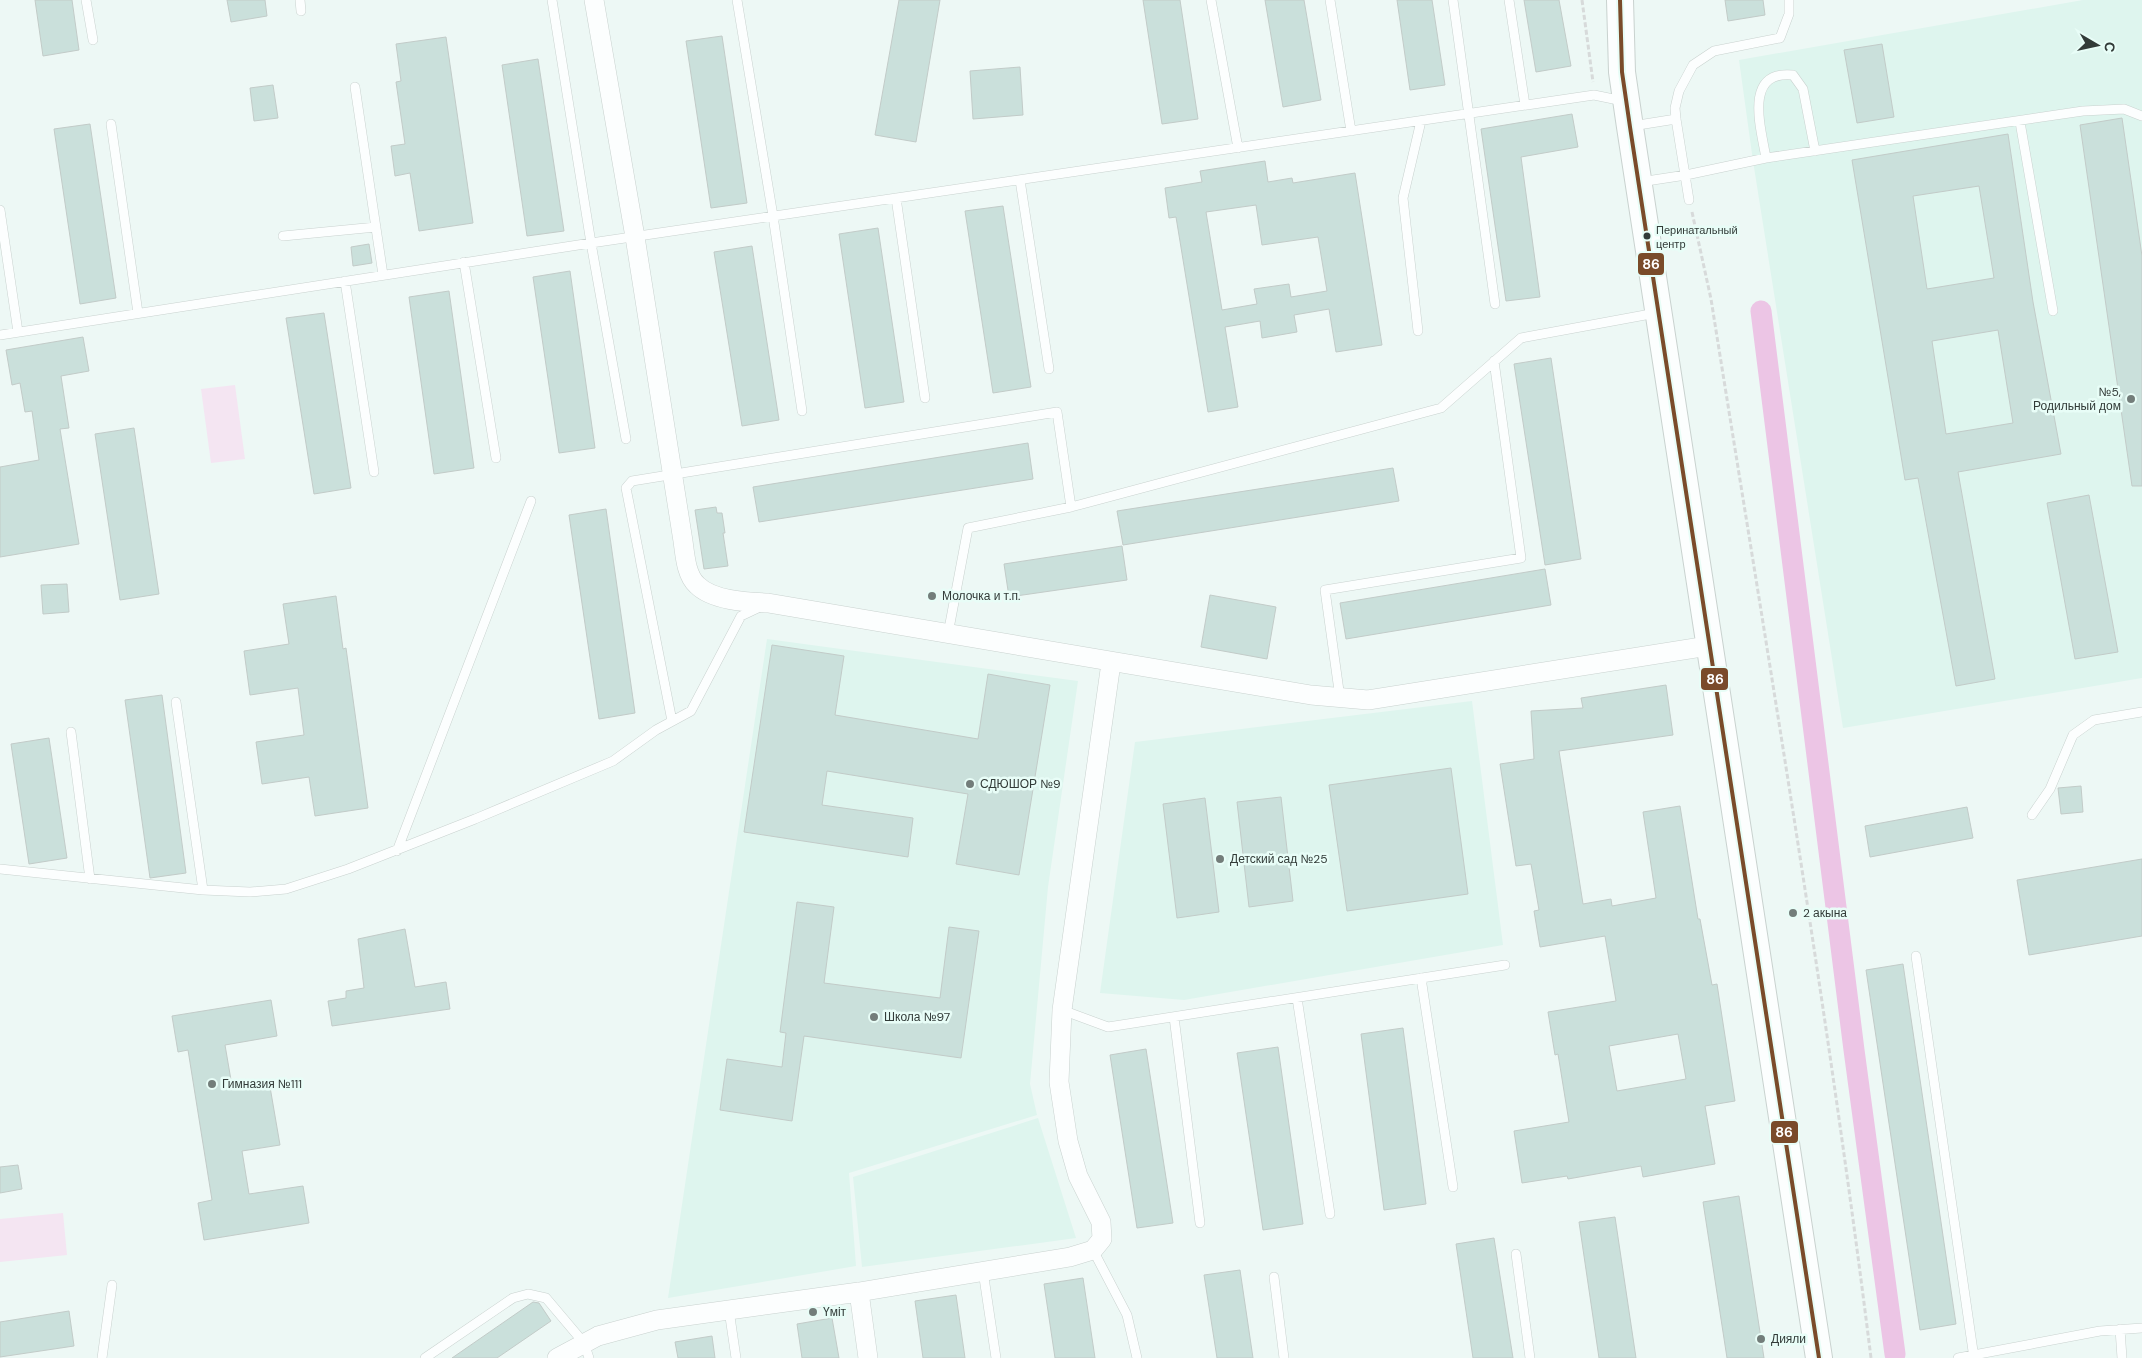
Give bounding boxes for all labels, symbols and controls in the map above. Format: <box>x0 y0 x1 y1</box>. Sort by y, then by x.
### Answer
north arrow <box>2072 20 2122 70</box>
text: С <box>2100 41 2120 53</box>
place label: Перинатальный центр <box>1656 223 1738 251</box>
marker: Перинатальный центр <box>1642 231 1652 241</box>
line badge: 86 <box>1637 252 1665 276</box>
text: 86 <box>1642 255 1660 273</box>
place label: №5, Родильный дом <box>2033 384 2121 414</box>
marker: №5, Родильный дом <box>2125 393 2137 405</box>
place label: Молочка и т.п. <box>942 588 1020 604</box>
marker: Молочка и т.п. <box>926 590 938 602</box>
line badge: 86 <box>1700 667 1729 691</box>
text: 86 <box>1706 670 1724 688</box>
place label: СДЮШОР №9 <box>980 776 1061 792</box>
marker: СДЮШОР №9 <box>964 778 976 790</box>
place label: Детский сад №25 <box>1230 851 1328 867</box>
marker: Детский сад №25 <box>1214 853 1226 865</box>
place label: 2 акына <box>1803 905 1847 921</box>
marker: 2 акына <box>1787 907 1799 919</box>
place label: Школа №97 <box>884 1009 950 1025</box>
marker: Школа №97 <box>868 1011 880 1023</box>
place label: Гимназия №111 <box>222 1076 302 1092</box>
marker: Гимназия №111 <box>206 1078 218 1090</box>
line badge: 86 <box>1770 1120 1799 1144</box>
text: 86 <box>1775 1123 1793 1141</box>
place label: Үміт <box>823 1304 847 1320</box>
marker: Үміт <box>807 1306 819 1318</box>
place label: Дияли <box>1771 1331 1806 1347</box>
marker: Дияли <box>1755 1333 1767 1345</box>

